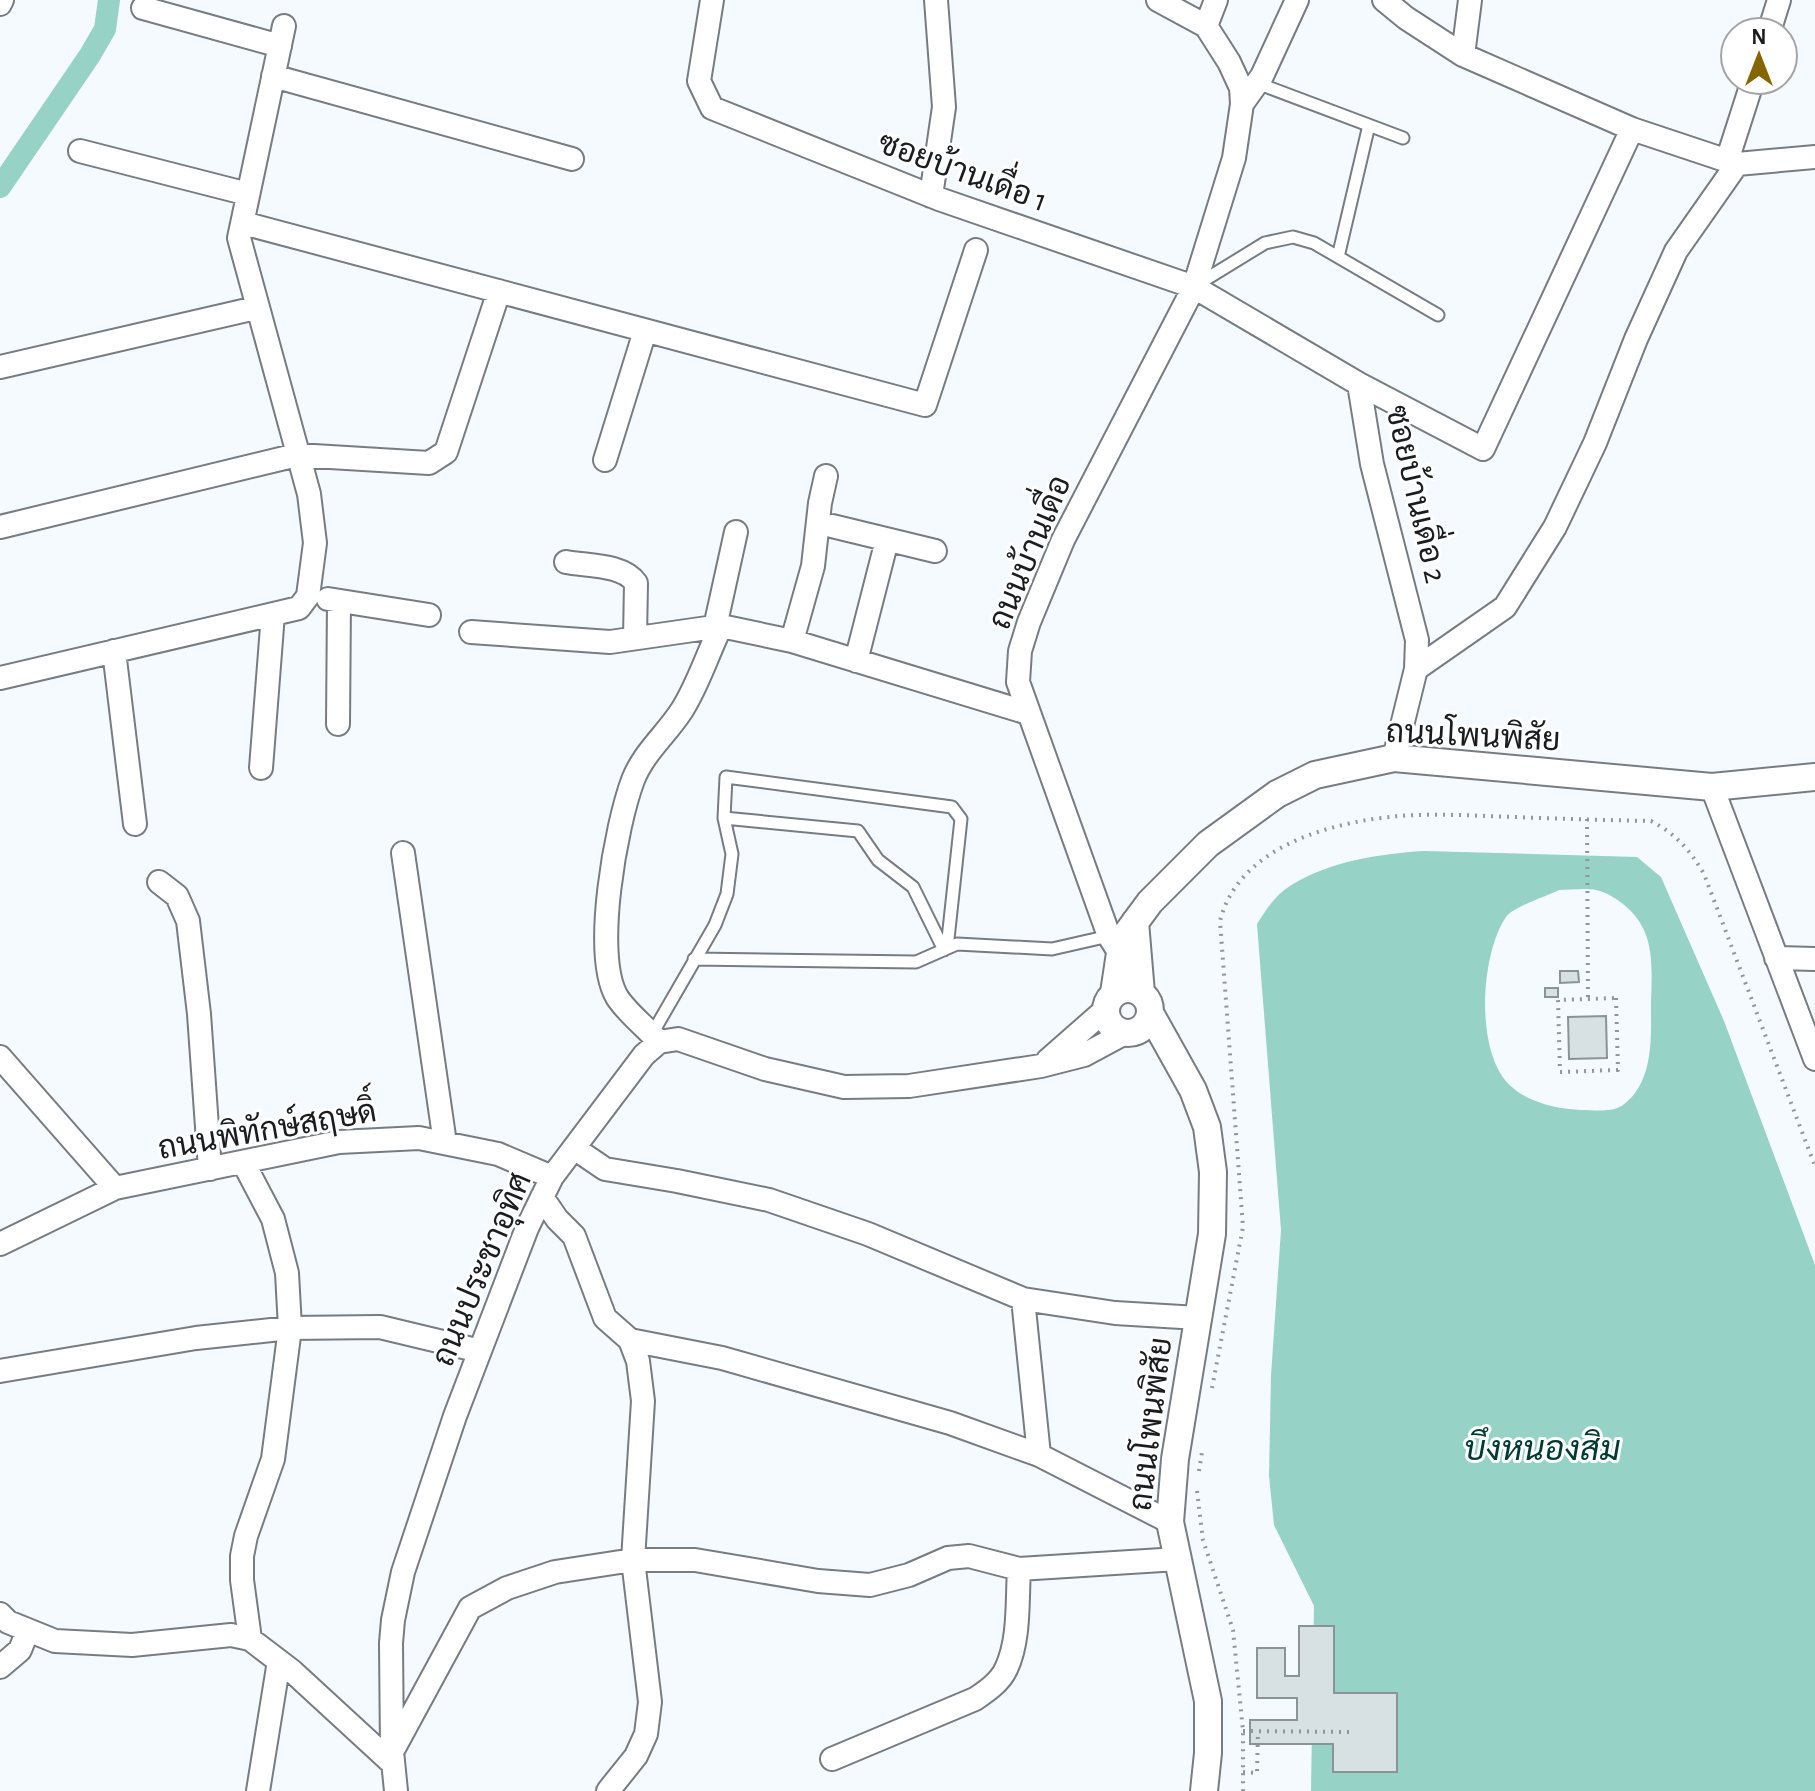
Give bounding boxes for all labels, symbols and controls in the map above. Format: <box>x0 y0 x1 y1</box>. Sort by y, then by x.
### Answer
north arrow <box>1719 16 1799 96</box>
text: N <box>1751 26 1767 48</box>
street label: ซอยบ้านเดื่อ 1 <box>874 114 1056 217</box>
street label: ซอยบ้านเดื่อ 2 <box>1380 400 1465 586</box>
street label: ถนนบ้านเดื่อ <box>971 466 1077 634</box>
street label: ถนนโพนพิสัย <box>1385 709 1561 757</box>
street label: ถนนพิทักษ์สฤษดิ์ <box>153 1083 379 1167</box>
street label: ถนนประชาอุทิศ <box>424 1167 542 1373</box>
street label: ถนนโพนพิสัย <box>1119 1335 1178 1513</box>
water label: บึงหนองสิม <box>1464 1426 1620 1467</box>

